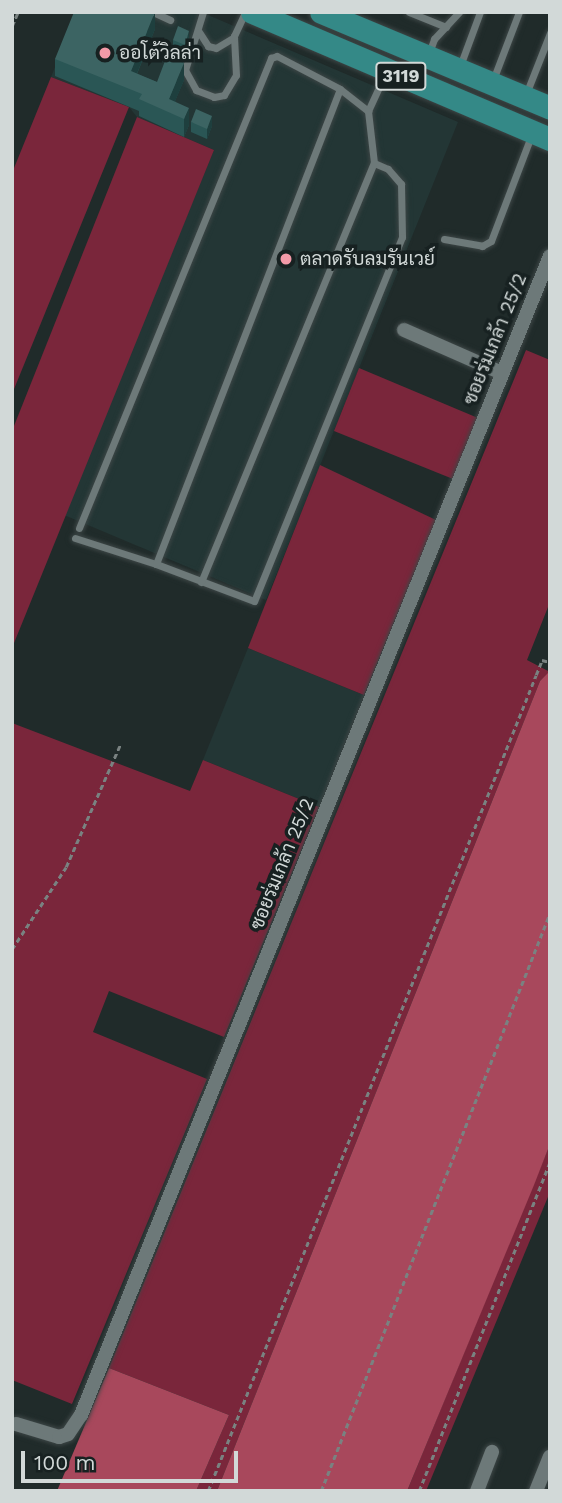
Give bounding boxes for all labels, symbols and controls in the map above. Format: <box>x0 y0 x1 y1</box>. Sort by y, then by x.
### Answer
place label: ออโต้วิลล่า <box>119 42 201 64</box>
marker: ออโต้วิลล่า <box>97 45 113 61</box>
road number: 3119 <box>375 62 427 90</box>
place label: ตลาดรับลมรันเวย์ <box>300 248 435 270</box>
marker: ตลาดรับลมรันเวย์ <box>278 251 294 267</box>
street label: ซอยร่มเกล้า 25/2 <box>458 270 532 408</box>
street label: ซอยร่มเกล้า 25/2 <box>245 795 319 933</box>
scale bar <box>24 1436 242 1480</box>
text: 100 m <box>34 1450 96 1475</box>

